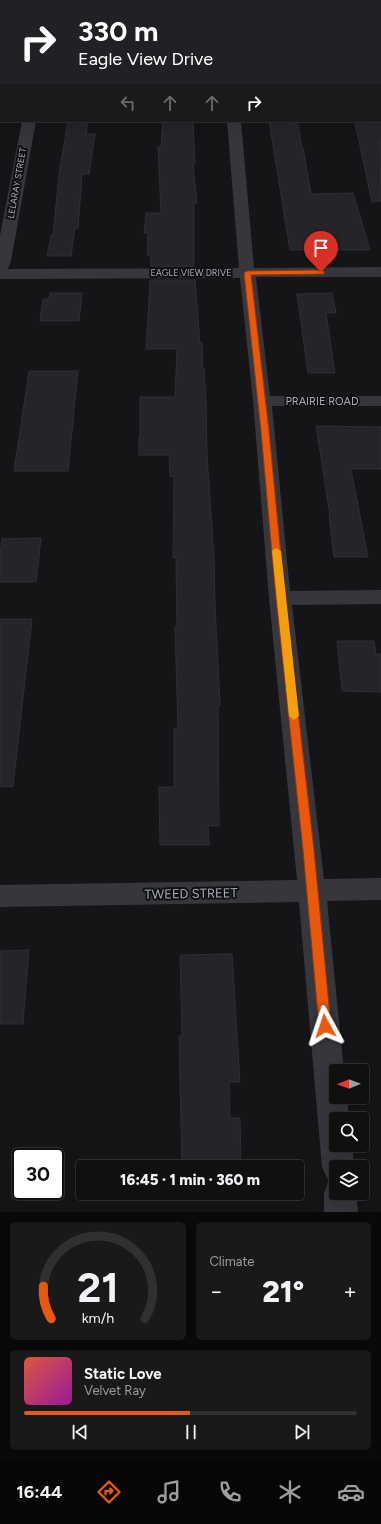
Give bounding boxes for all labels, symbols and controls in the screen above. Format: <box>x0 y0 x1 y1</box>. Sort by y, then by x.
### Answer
text: 330 m <box>78 14 158 48</box>
icon: right <box>12 16 64 68</box>
text: Eagle View Drive <box>78 48 213 70</box>
icon: left <box>117 92 139 114</box>
icon: ahead <box>159 92 181 114</box>
icon: ahead <box>201 92 223 114</box>
icon: right <box>243 92 265 114</box>
street label: LELARAY STREET <box>5 147 28 219</box>
pin <box>304 231 338 272</box>
icon: arrive <box>310 237 332 259</box>
street label: EAGLE VIEW DRIVE <box>151 267 231 278</box>
street label: PRAIRIE ROAD <box>285 395 359 408</box>
street label: TWEED STREET <box>144 885 238 902</box>
position arrow <box>304 1005 346 1047</box>
north arrow <box>329 1064 369 1104</box>
map controls <box>329 1064 369 1200</box>
button: search <box>329 1112 369 1152</box>
speed limit sign: 30 <box>12 1148 64 1200</box>
button: layers <box>329 1160 369 1200</box>
text: 16:45 · 1 min · 360 m <box>120 1171 260 1189</box>
text: Climate <box>210 1254 254 1269</box>
text: 21 <box>77 1262 119 1312</box>
text: 21° <box>262 1273 304 1310</box>
text: − <box>210 1278 223 1305</box>
text: + <box>343 1278 357 1305</box>
text: km/h <box>81 1309 114 1327</box>
text: Static Love <box>84 1365 162 1383</box>
text: Velvet Ray <box>84 1383 146 1398</box>
icon: previous <box>69 1421 91 1443</box>
icon: pause <box>180 1421 202 1443</box>
icon: next <box>291 1421 313 1443</box>
icon: directions <box>95 1478 123 1506</box>
icon: music <box>155 1478 183 1506</box>
icon: phone <box>216 1478 244 1506</box>
icon: climate <box>276 1478 304 1506</box>
icon: car <box>337 1478 365 1506</box>
text: 16:44 <box>16 1481 62 1503</box>

